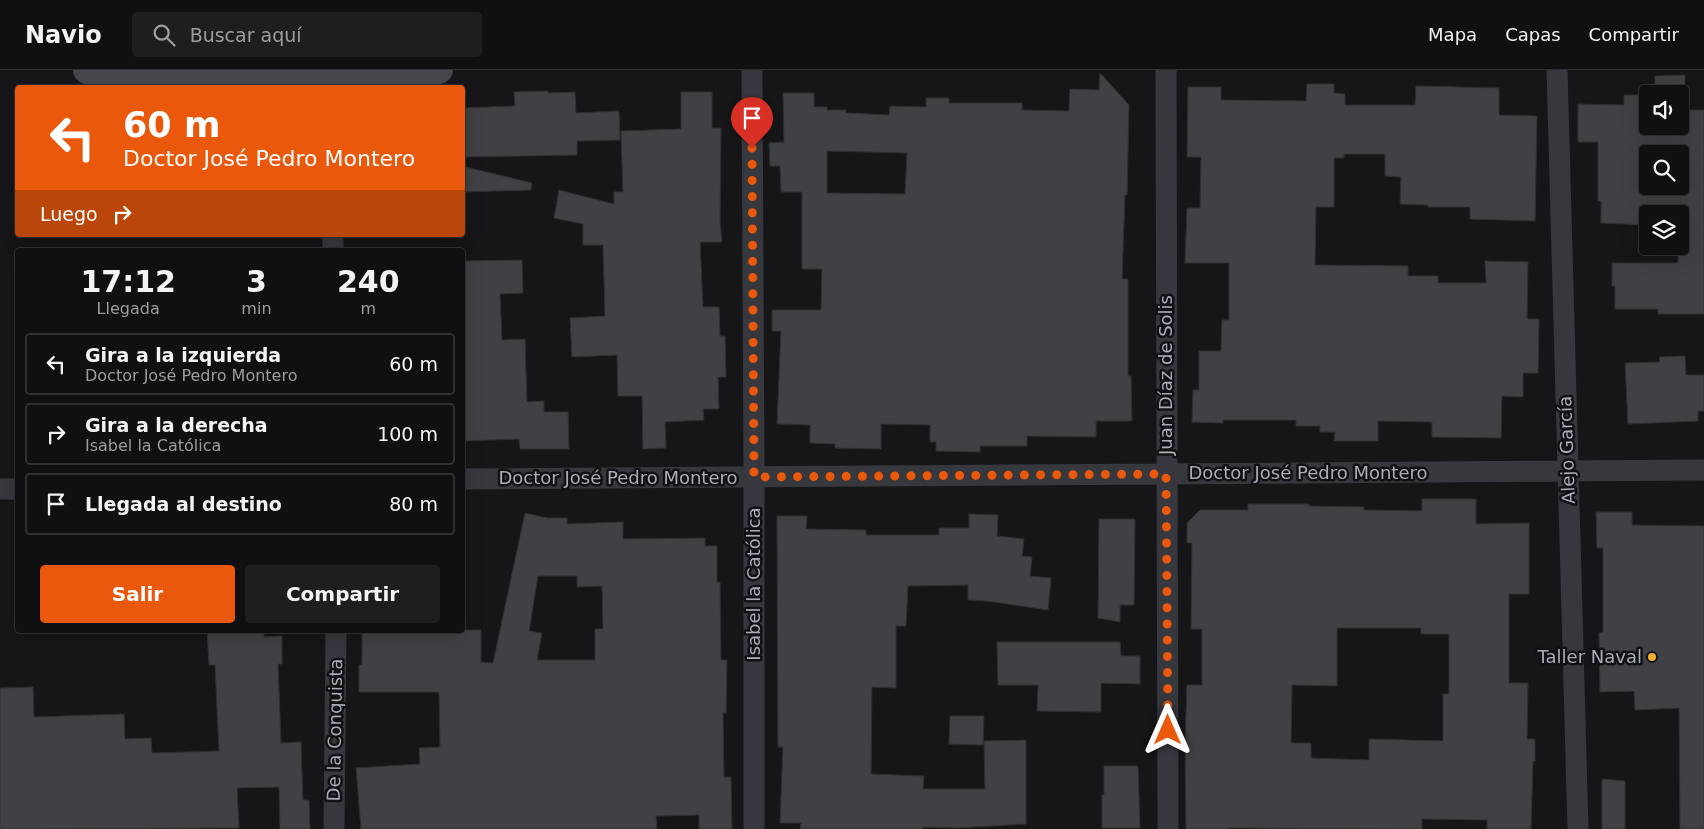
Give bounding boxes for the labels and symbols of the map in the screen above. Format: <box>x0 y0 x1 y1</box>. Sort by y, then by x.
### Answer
pin <box>731 97 773 148</box>
street label: Juan Díaz de Solis <box>1155 295 1176 456</box>
street label: Alejo García <box>1554 396 1579 504</box>
street label: Doctor José Pedro Montero <box>1188 462 1428 483</box>
street label: Doctor José Pedro Montero <box>498 467 738 488</box>
street label: Isabel la Católica <box>743 507 764 661</box>
place label: Taller Naval <box>1537 646 1642 667</box>
marker: Taller Naval <box>1646 651 1658 663</box>
street label: De la Conquista <box>323 658 346 802</box>
position arrow <box>1141 703 1193 755</box>

